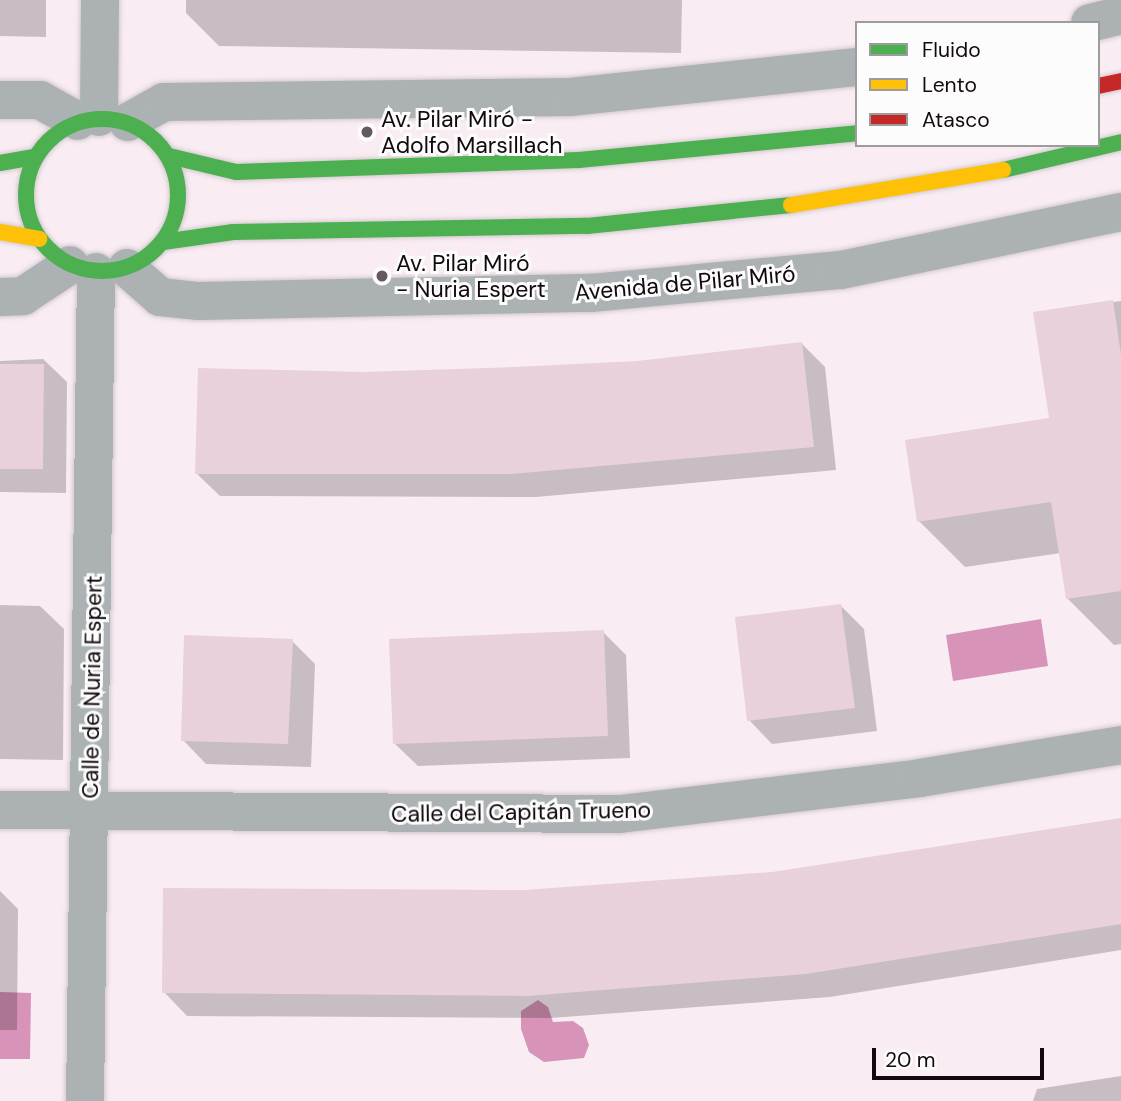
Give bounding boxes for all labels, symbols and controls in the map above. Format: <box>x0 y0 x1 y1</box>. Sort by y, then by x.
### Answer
legend <box>855 21 1100 147</box>
text: Fluido <box>922 36 981 64</box>
text: Lento <box>922 71 977 99</box>
place label: Av. Pilar Miró - Adolfo Marsillach <box>381 105 563 159</box>
text: Atasco <box>922 106 990 134</box>
marker: Av. Pilar Miró - Adolfo Marsillach <box>359 124 375 140</box>
place label: Av. Pilar Miró - Nuria Espert <box>396 249 546 303</box>
street label: Avenida de Pilar Miró <box>573 260 797 306</box>
marker: Av. Pilar Miró - Nuria Espert <box>374 268 390 284</box>
street label: Calle de Nuria Espert <box>76 575 108 799</box>
street label: Calle del Capitán Trueno <box>391 796 651 828</box>
scale bar <box>876 1034 1048 1078</box>
text: 20 m <box>885 1046 936 1074</box>

